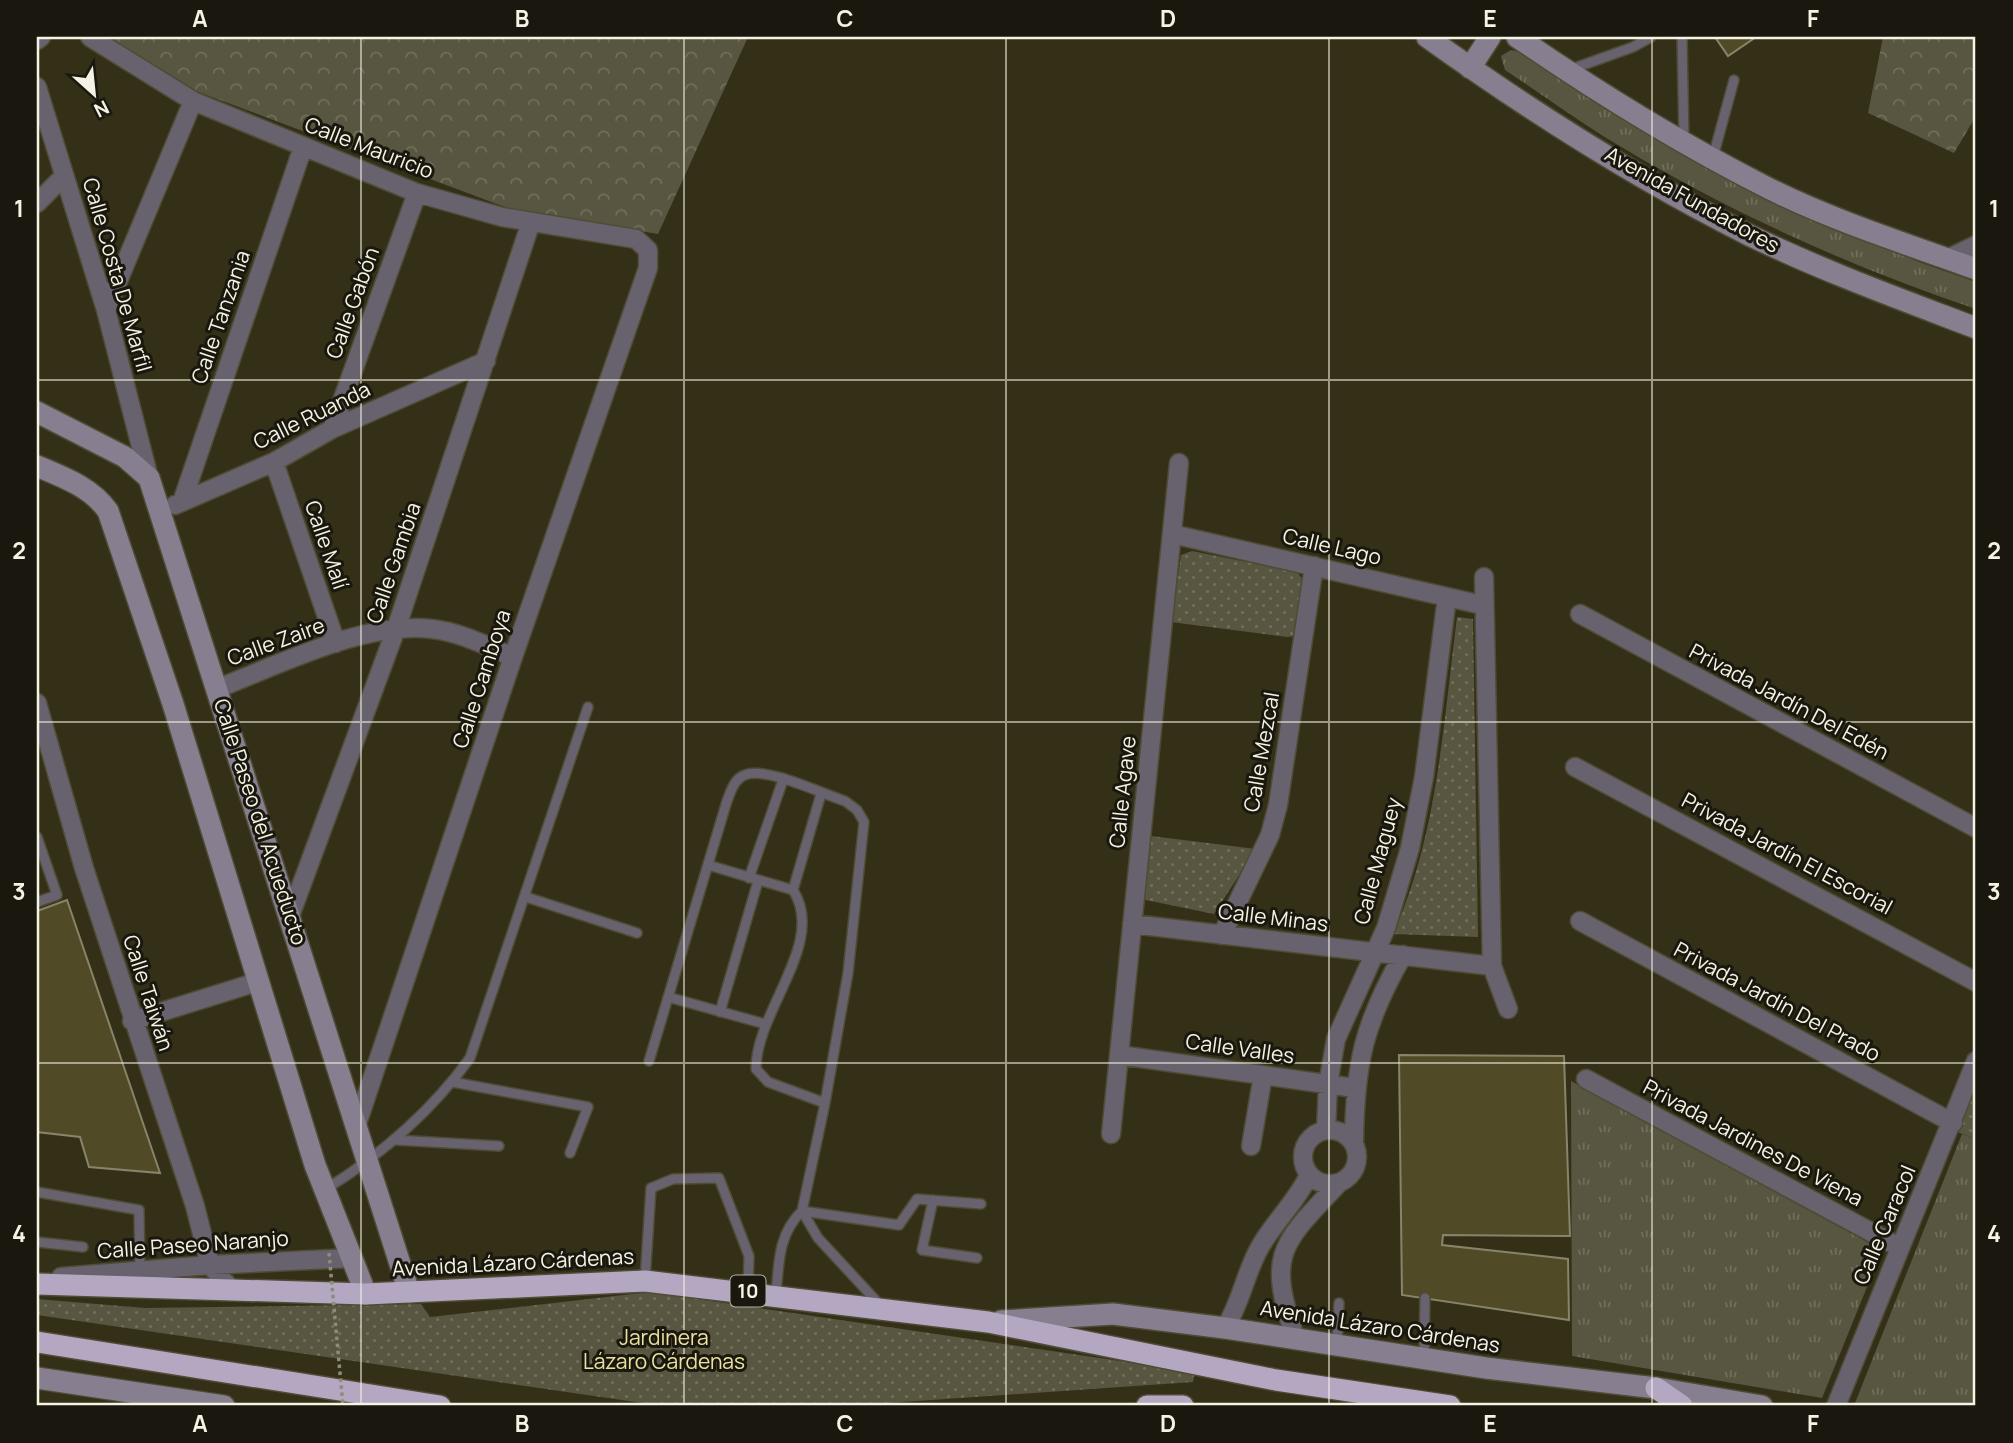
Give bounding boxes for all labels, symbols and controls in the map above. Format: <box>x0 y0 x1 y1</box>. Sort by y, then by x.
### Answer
text: A <box>192 2 208 34</box>
text: B <box>515 2 529 34</box>
text: C <box>837 2 854 34</box>
text: D <box>1160 2 1176 34</box>
text: E <box>1483 2 1497 34</box>
text: F <box>1807 2 1819 34</box>
north arrow <box>60 60 130 130</box>
text: N <box>90 94 114 124</box>
street label: Calle Mauricio <box>301 110 438 184</box>
street label: Avenida Fundadores <box>1600 140 1785 259</box>
street label: Calle Costa De Marfil <box>77 174 159 375</box>
text: 1 <box>14 192 24 224</box>
text: 1 <box>1989 192 1999 224</box>
street label: Calle Gabón <box>319 243 385 362</box>
street label: Calle Tanzania <box>184 246 256 387</box>
street label: Calle Ruanda <box>248 375 375 455</box>
street label: Calle Malí <box>299 497 355 593</box>
street label: Calle Gambia <box>359 498 427 627</box>
street label: Calle Lago <box>1280 521 1384 571</box>
text: 2 <box>12 534 26 566</box>
text: 2 <box>1987 534 2001 566</box>
street label: Calle Camboya <box>445 606 517 752</box>
street label: Calle Zaire <box>223 610 328 672</box>
street label: Privada Jardín Del Edén <box>1685 637 1894 766</box>
street label: Calle Mezcal <box>1237 690 1285 814</box>
street label: Calle Paseo del Acueducto <box>208 695 314 948</box>
street label: Calle Agave <box>1102 734 1142 849</box>
street label: Privada Jardín El Escorial <box>1677 786 1898 921</box>
street label: Calle Maguey <box>1347 794 1407 927</box>
text: 3 <box>12 875 26 907</box>
text: 3 <box>1987 875 2001 907</box>
street label: Calle Minas <box>1216 896 1330 938</box>
street label: Calle Taiwán <box>117 931 181 1054</box>
street label: Privada Jardín Del Prado <box>1669 935 1885 1067</box>
street label: Calle Valles <box>1184 1027 1296 1069</box>
street label: Privada Jardines De Viena <box>1639 1072 1868 1212</box>
street label: Calle Caracol <box>1846 1161 1922 1289</box>
text: 4 <box>12 1217 26 1249</box>
text: 4 <box>1987 1217 2001 1249</box>
street label: Calle Paseo Naranjo <box>96 1223 290 1265</box>
street label: Avenida Lázaro Cárdenas <box>391 1242 635 1282</box>
road number: 10 <box>730 1275 766 1306</box>
street label: Avenida Lázaro Cárdenas <box>1258 1293 1502 1359</box>
park label: Jardinera Lázaro Cárdenas <box>583 1323 745 1375</box>
text: A <box>192 1407 208 1439</box>
text: B <box>515 1407 529 1439</box>
text: C <box>837 1407 854 1439</box>
text: D <box>1160 1407 1176 1439</box>
text: E <box>1483 1407 1497 1439</box>
text: F <box>1807 1407 1819 1439</box>

